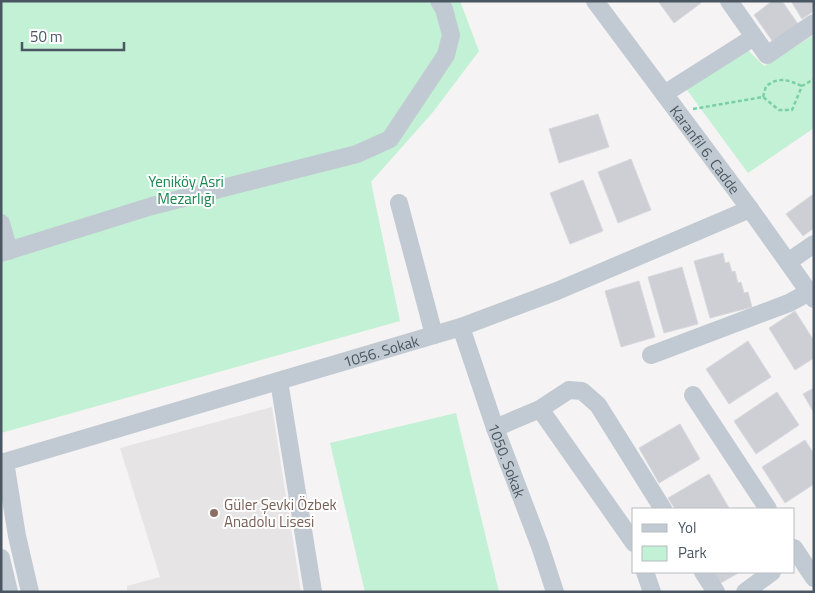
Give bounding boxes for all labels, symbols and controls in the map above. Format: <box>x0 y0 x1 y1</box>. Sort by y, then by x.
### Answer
scale bar <box>22 20 125 52</box>
text: 50 m <box>30 25 63 48</box>
street label: Karanfil 6. Cadde <box>665 100 746 199</box>
park label: Yeniköy Asri Mezarlığı <box>148 170 224 210</box>
street label: 1056. Sokak <box>340 329 421 373</box>
street label: 1050. Sokak <box>483 420 532 501</box>
place label: Güler Şevki Özbek Anadolu Lisesi <box>224 493 337 533</box>
marker: Güler Şevki Özbek Anadolu Lisesi <box>208 507 220 519</box>
legend <box>632 508 795 573</box>
text: Yol <box>678 516 696 539</box>
text: Park <box>678 541 707 564</box>

